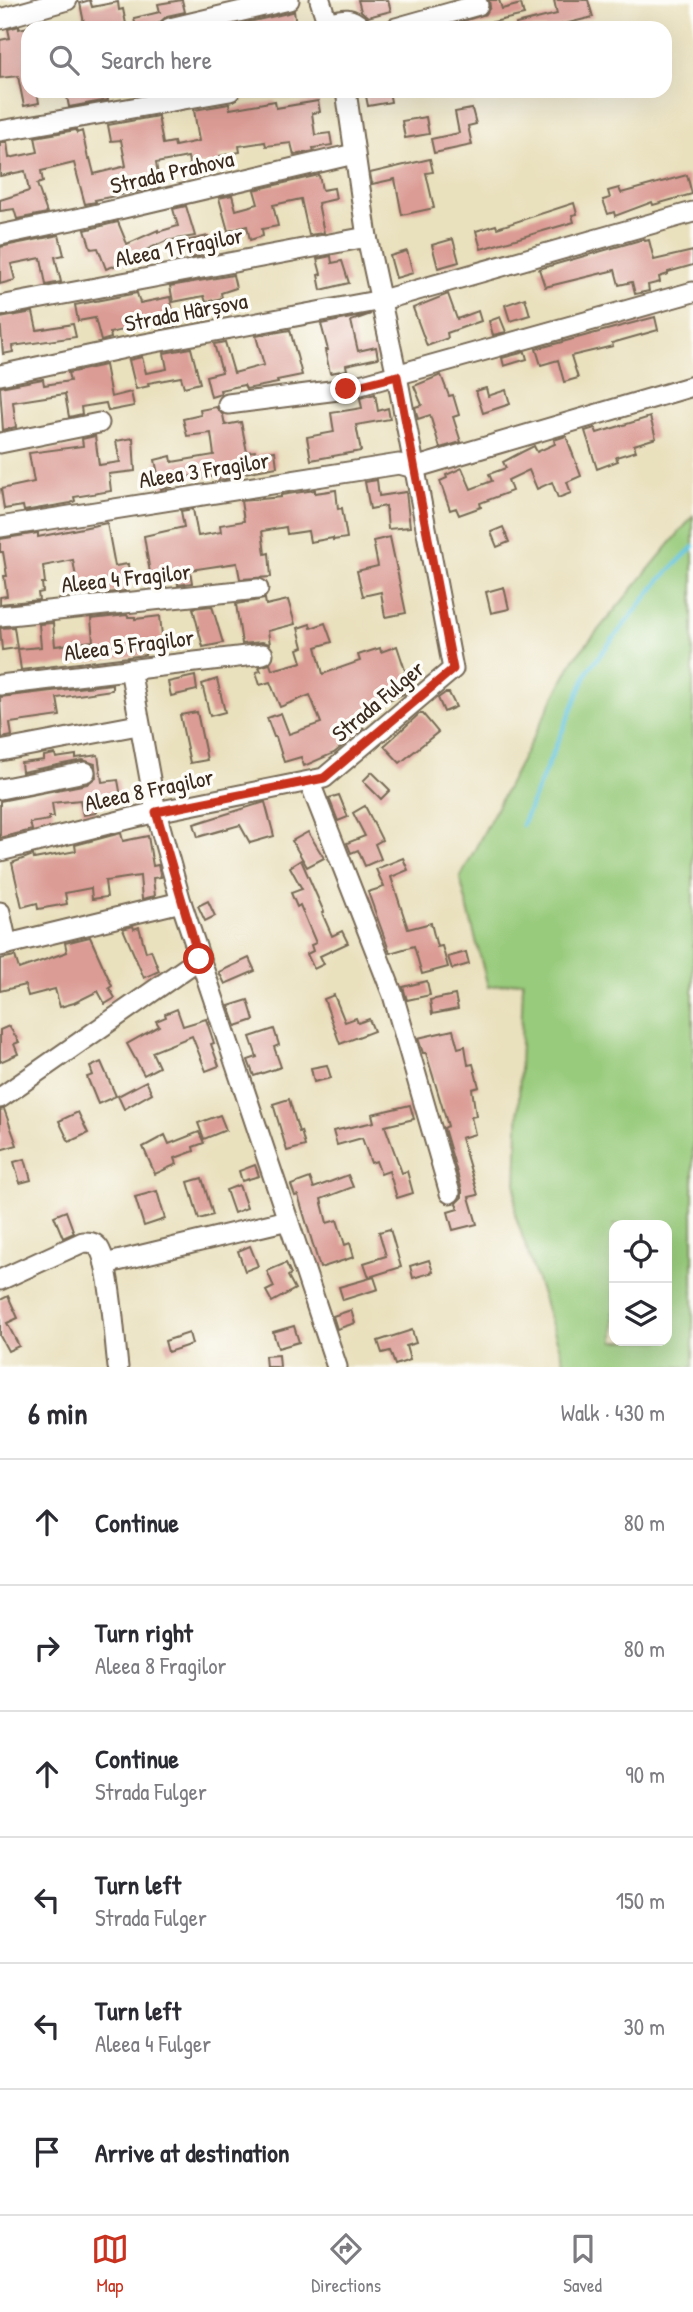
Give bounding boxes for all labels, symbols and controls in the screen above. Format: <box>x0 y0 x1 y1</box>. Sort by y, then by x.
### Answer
search box <box>21 21 672 98</box>
icon: search <box>45 41 83 79</box>
text: Search here <box>101 42 212 77</box>
street label: Strada Prahova <box>107 142 237 201</box>
street label: Aleea 1 Fragilor <box>112 219 246 274</box>
street label: Strada Hârșova <box>122 284 250 339</box>
route end <box>330 373 361 404</box>
street label: Aleea 3 Fragilor <box>136 444 272 495</box>
street label: Aleea 4 Fragilor <box>60 555 192 600</box>
street label: Aleea 5 Fragilor <box>62 621 196 668</box>
street label: Strada Fulger <box>325 653 431 748</box>
street label: Aleea 8 Fragilor <box>81 761 216 818</box>
route start <box>183 943 214 974</box>
map controls <box>609 1220 672 1346</box>
button: locate <box>609 1220 672 1283</box>
button: layers <box>609 1283 672 1346</box>
text: 6 min <box>28 1393 88 1433</box>
text: Walk · 430 m <box>561 1397 665 1428</box>
icon: ahead <box>28 1503 66 1541</box>
text: Continue <box>95 1505 179 1540</box>
text: 80 m <box>624 1507 665 1538</box>
text: Turn right <box>95 1615 193 1650</box>
icon: right <box>28 1629 66 1667</box>
text: 80 m <box>624 1633 665 1664</box>
text: Aleea 8 Fragilor <box>95 1650 226 1681</box>
text: Continue <box>95 1741 179 1776</box>
icon: ahead <box>28 1755 66 1793</box>
text: 90 m <box>625 1759 665 1790</box>
text: Strada Fulger <box>95 1776 207 1807</box>
text: Turn left <box>95 1867 181 1902</box>
icon: left <box>28 1881 66 1919</box>
text: 150 m <box>616 1885 665 1916</box>
text: Strada Fulger <box>95 1902 207 1933</box>
text: Turn left <box>95 1993 181 2028</box>
icon: left <box>28 2007 66 2045</box>
text: 30 m <box>623 2011 665 2042</box>
text: Aleea 4 Fulger <box>95 2028 211 2059</box>
icon: arrive <box>28 2133 66 2171</box>
text: Arrive at destination <box>95 2135 290 2170</box>
tab: Map <box>91 2230 129 2298</box>
tab: Directions <box>311 2230 381 2298</box>
tab: Saved <box>563 2230 602 2298</box>

